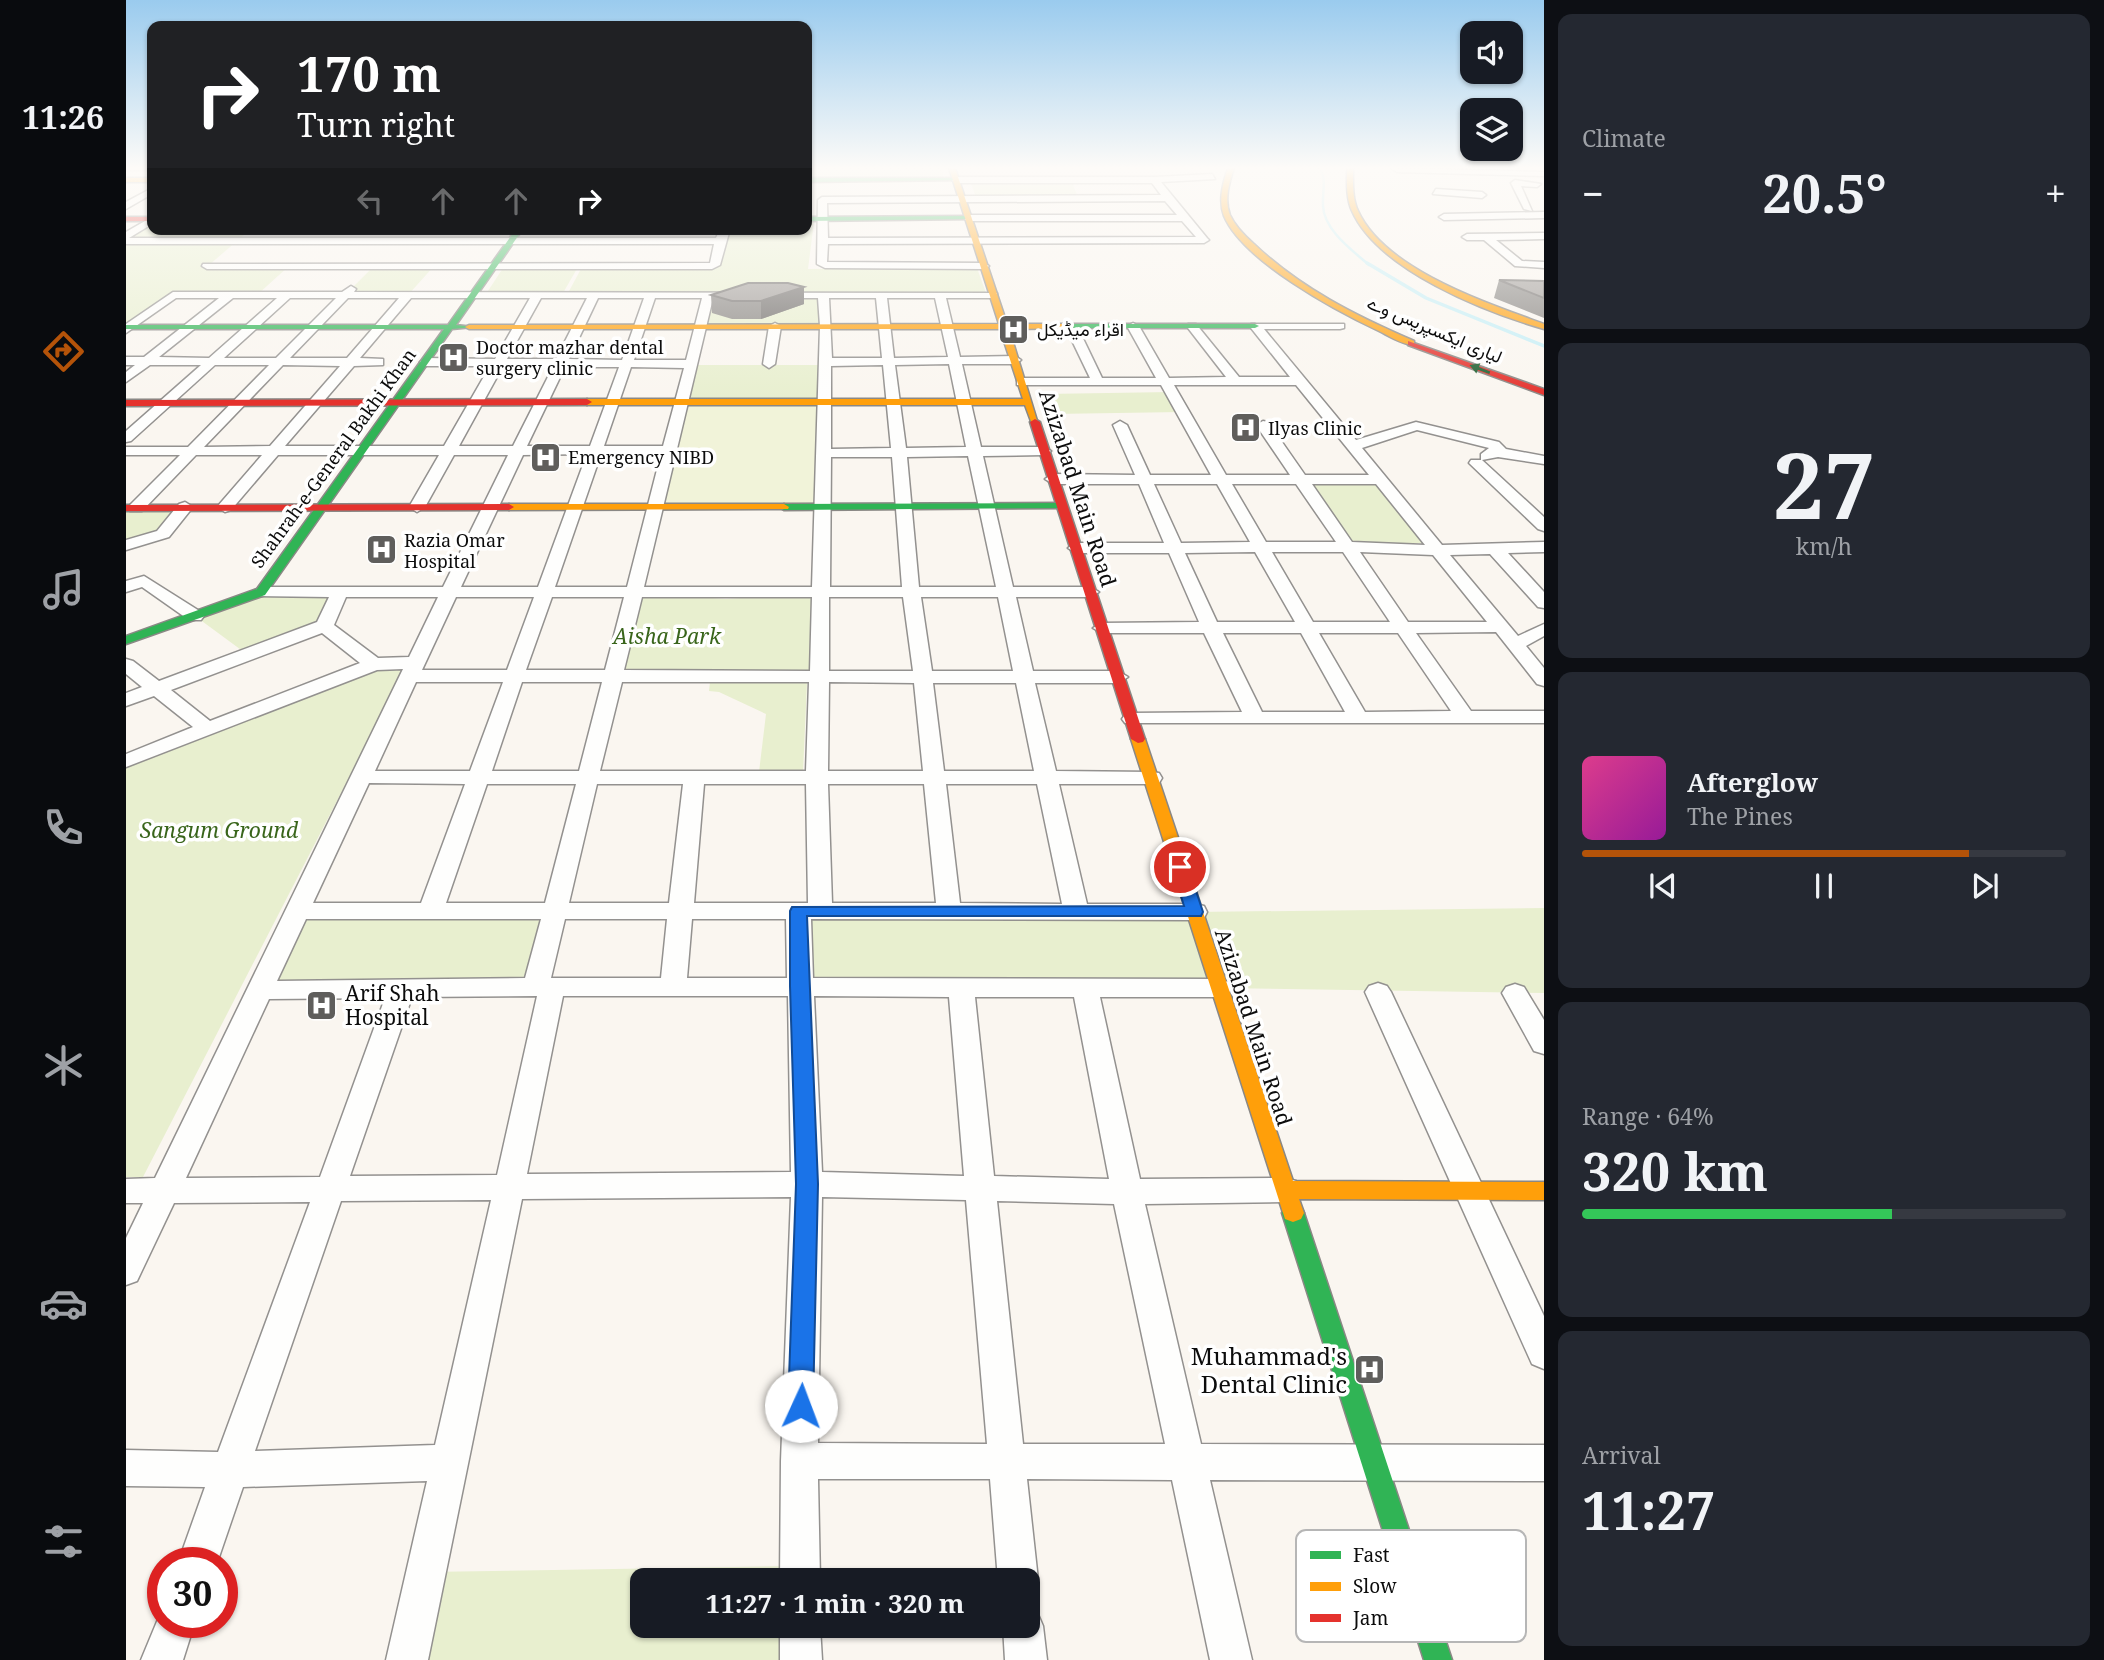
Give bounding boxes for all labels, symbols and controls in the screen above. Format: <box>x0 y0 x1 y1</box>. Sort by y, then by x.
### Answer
map controls <box>1460 21 1523 161</box>
button: sound <box>1460 21 1523 84</box>
text: 170 m <box>297 40 441 106</box>
icon: right <box>182 49 273 140</box>
text: 11:26 <box>22 95 104 138</box>
button: layers <box>1460 98 1523 161</box>
text: Turn right <box>297 103 455 146</box>
text: Climate <box>1582 122 1666 154</box>
text: 20.5° <box>1762 157 1887 228</box>
text: − <box>1582 167 1604 219</box>
text: + <box>2045 167 2066 219</box>
icon: left <box>351 182 389 220</box>
icon: ahead <box>424 182 462 220</box>
icon: ahead <box>497 182 535 220</box>
icon: right <box>570 182 608 220</box>
street label: لیاری ایکسپریس وے <box>1363 290 1506 369</box>
hospital icon: اقراء میڈیکل <box>997 312 1031 346</box>
place label: اقراء میڈیکل <box>1037 317 1124 341</box>
icon: directions <box>39 327 88 376</box>
place label: Doctor mazhar dental surgery clinic <box>476 335 664 380</box>
hospital icon: Doctor mazhar dental surgery clinic <box>436 340 470 374</box>
street label: Shahrah-e-General Bakhi Khan <box>245 343 421 572</box>
one-way arrow <box>1469 363 1490 374</box>
street label: Azizabad Main Road <box>1033 386 1123 590</box>
hospital icon: Ilyas Clinic <box>1228 411 1262 445</box>
place label: Ilyas Clinic <box>1268 416 1362 440</box>
text: 27 <box>1773 422 1875 546</box>
hospital icon: Emergency NIBD <box>528 440 562 474</box>
place label: Emergency NIBD <box>568 445 714 469</box>
place label: Razia Omar Hospital <box>404 528 505 573</box>
text: km/h <box>1796 530 1852 562</box>
hospital icon: Razia Omar Hospital <box>364 533 398 567</box>
icon: music <box>39 565 88 614</box>
park label: Aisha Park <box>611 622 722 650</box>
text: Afterglow <box>1687 764 1818 800</box>
text: The Pines <box>1687 800 1793 832</box>
icon: phone <box>39 803 88 852</box>
park label: Sangum Ground <box>140 816 299 844</box>
pin <box>1150 837 1210 897</box>
icon: arrive <box>1161 848 1199 886</box>
icon: previous <box>1644 867 1682 905</box>
icon: pause <box>1805 867 1843 905</box>
icon: next <box>1966 867 2004 905</box>
street label: Azizabad Main Road <box>1209 925 1299 1129</box>
place label: Arif Shah Hospital <box>345 979 440 1031</box>
hospital icon: Arif Shah Hospital <box>305 988 339 1022</box>
icon: climate <box>39 1041 88 1090</box>
text: Range · 64% <box>1582 1100 1714 1132</box>
text: 320 km <box>1582 1135 1768 1206</box>
icon: car <box>39 1279 88 1328</box>
place label: Muhammad's Dental Clinic <box>1191 1339 1347 1400</box>
hospital icon: Muhammad's Dental Clinic <box>1353 1352 1387 1386</box>
position arrow <box>764 1369 838 1443</box>
text: Arrival <box>1582 1439 1661 1471</box>
text: 11:27 <box>1582 1474 1715 1545</box>
icon: filters <box>39 1517 88 1566</box>
legend <box>1296 1530 1526 1642</box>
text: Fast <box>1353 1542 1390 1568</box>
speed limit sign: 30 <box>147 1547 238 1638</box>
text: Slow <box>1353 1573 1397 1599</box>
text: 11:27 · 1 min · 320 m <box>705 1585 965 1621</box>
text: Jam <box>1352 1605 1388 1631</box>

